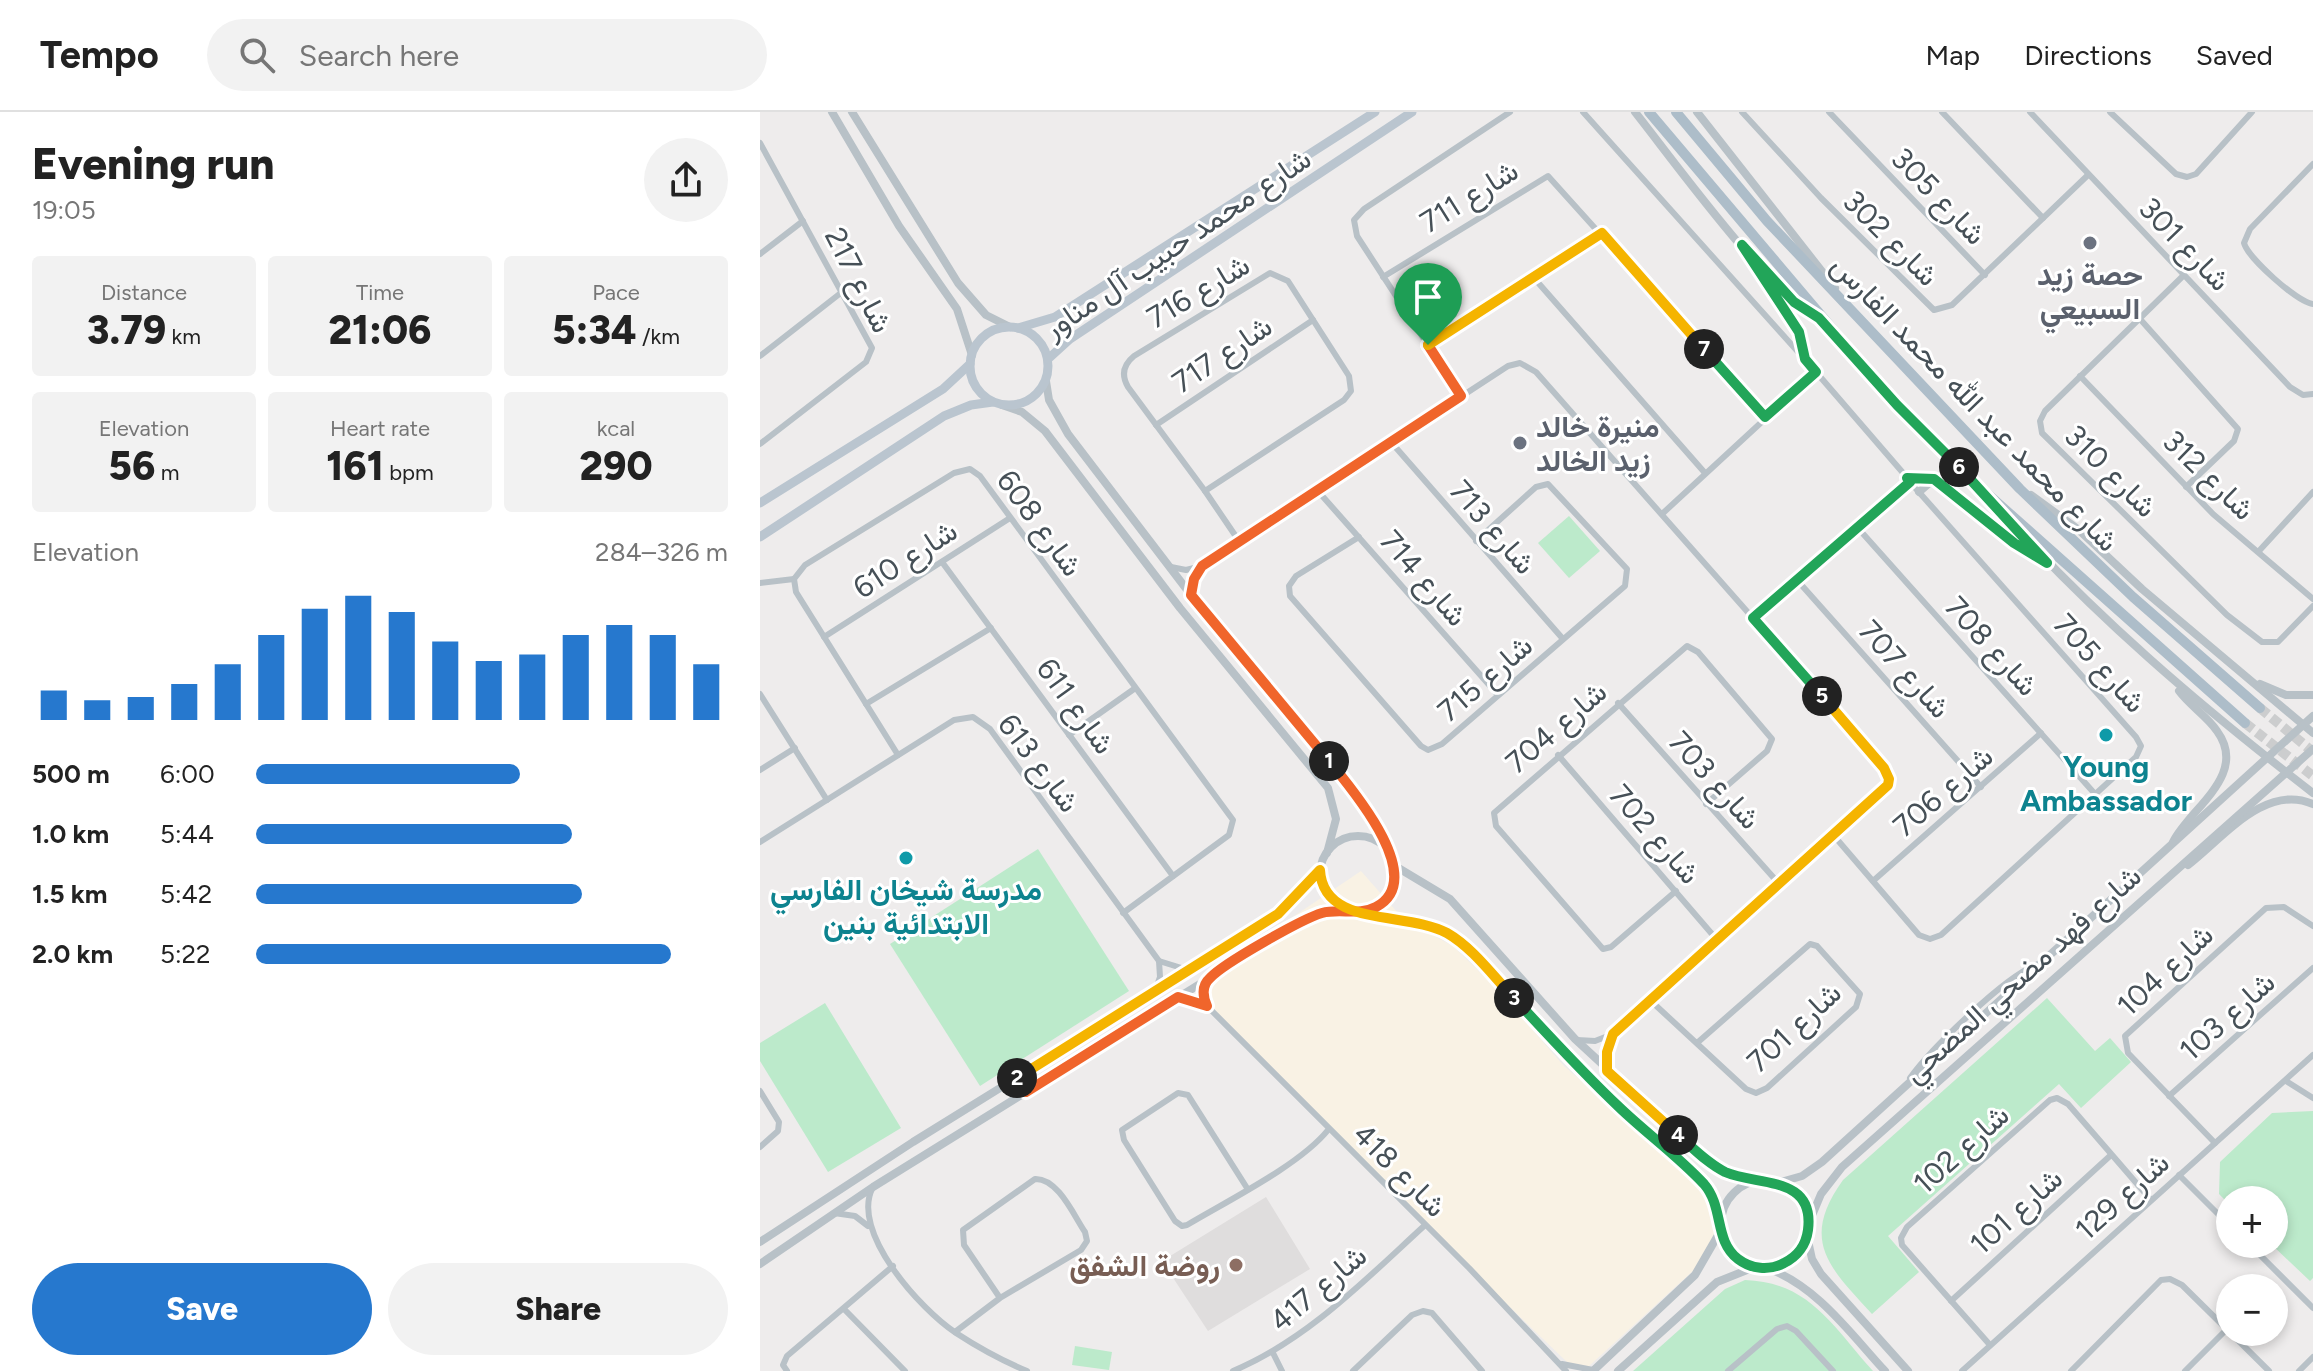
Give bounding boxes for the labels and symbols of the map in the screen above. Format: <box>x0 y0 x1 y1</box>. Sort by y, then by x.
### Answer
street label: شارع محمد حبيب آل مناور <box>1035 140 1319 349</box>
street label: شارع 305 <box>1882 140 1994 254</box>
street label: شارع 711 <box>1413 152 1526 242</box>
street label: شارع 302 <box>1834 182 1947 295</box>
street label: شارع 301 <box>2130 190 2238 300</box>
street label: شارع 217 <box>815 221 901 340</box>
marker: حصة زيد السبيعي <box>2081 234 2099 252</box>
street label: شارع 716 <box>1140 246 1257 338</box>
street label: شارع محمد عبد الله محمد الفارس <box>1822 247 2127 560</box>
place label: حصة زيد السبيعي <box>2037 256 2143 334</box>
pin <box>1394 263 1462 345</box>
street label: شارع 717 <box>1165 307 1280 402</box>
pin: 7 <box>1684 329 1724 369</box>
place label: منيرة خالد زيد الخالد <box>1536 408 1660 479</box>
street label: شارع 310 <box>2056 417 2165 526</box>
street label: شارع 312 <box>2154 422 2263 529</box>
marker: منيرة خالد زيد الخالد <box>1511 434 1529 452</box>
pin: 6 <box>1939 447 1979 487</box>
street label: شارع 608 <box>987 463 1091 585</box>
street label: شارع 713 <box>1441 472 1544 583</box>
street label: شارع 610 <box>846 512 965 608</box>
street label: شارع 714 <box>1371 523 1476 635</box>
street label: شارع 708 <box>1936 588 2046 705</box>
street label: شارع 705 <box>2045 606 2154 721</box>
street label: شارع 707 <box>1850 612 1959 727</box>
street label: شارع 715 <box>1430 627 1541 731</box>
street label: شارع 611 <box>1027 651 1123 762</box>
street label: شارع 704 <box>1498 673 1615 782</box>
pin: 5 <box>1802 676 1842 716</box>
street label: شارع 613 <box>988 707 1088 821</box>
street label: شارع 703 <box>1660 723 1769 838</box>
marker: Young Ambassador <box>2097 726 2115 744</box>
street label: شارع 706 <box>1886 738 2002 846</box>
pin: 1 <box>1309 741 1349 781</box>
place label: Young Ambassador <box>2020 748 2192 819</box>
street label: شارع 702 <box>1600 777 1708 893</box>
marker: مدرسة شيخان الفارسي الابتدائية بنين <box>897 849 915 867</box>
street label: شارع فهد مضحي المضحي <box>1895 857 2153 1095</box>
place label: مدرسة شيخان الفارسي الابتدائية بنين <box>770 871 1042 942</box>
street label: شارع 104 <box>2109 916 2222 1025</box>
street label: شارع 103 <box>2172 964 2284 1070</box>
street label: شارع 701 <box>1739 974 1850 1081</box>
pin: 3 <box>1494 978 1534 1018</box>
pin: 2 <box>997 1058 1037 1098</box>
street label: شارع 102 <box>1905 1096 2018 1203</box>
street label: شارع 418 <box>1344 1115 1455 1226</box>
pin: 4 <box>1658 1115 1698 1155</box>
street label: شارع 129 <box>2067 1144 2178 1249</box>
street label: شارع 101 <box>1962 1160 2071 1264</box>
street label: شارع 417 <box>1262 1237 1375 1341</box>
place label: روضة الشفق <box>1069 1247 1220 1284</box>
marker: روضة الشفق <box>1227 1256 1245 1274</box>

